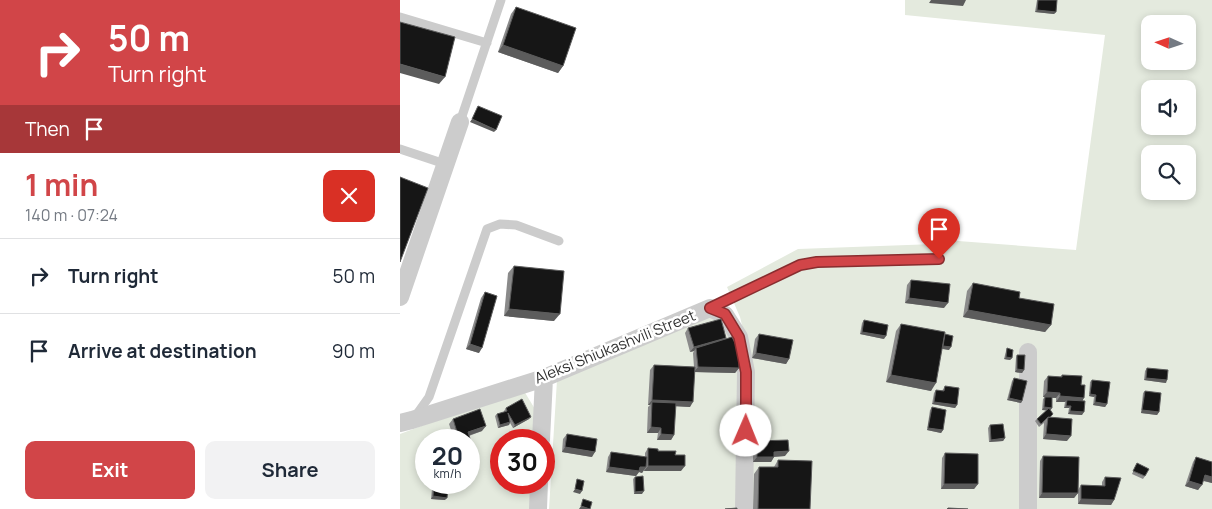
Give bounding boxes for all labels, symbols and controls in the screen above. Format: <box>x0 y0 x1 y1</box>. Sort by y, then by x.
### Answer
text: 50 m <box>108 14 190 62</box>
north arrow <box>1141 15 1196 70</box>
map controls <box>1141 15 1196 200</box>
icon: right <box>25 20 90 85</box>
text: Turn right <box>108 59 206 89</box>
button: sound <box>1141 80 1196 135</box>
icon: arrive <box>80 115 108 143</box>
text: Then <box>25 116 70 142</box>
button: search <box>1141 145 1196 200</box>
text: 1 min <box>25 164 98 205</box>
button: close <box>323 170 375 222</box>
text: 140 m · 07:24 <box>25 204 118 226</box>
pin <box>918 208 960 259</box>
icon: arrive <box>925 215 953 243</box>
icon: right <box>25 262 53 290</box>
text: Turn right <box>68 263 158 289</box>
text: 50 m <box>333 263 375 289</box>
street label: Aleksi Shiukashvili Street <box>531 305 698 388</box>
icon: arrive <box>25 337 53 365</box>
text: Arrive at destination <box>68 338 257 364</box>
text: 90 m <box>332 338 375 364</box>
position arrow <box>719 404 771 456</box>
speed limit sign: 30 <box>490 429 555 494</box>
text: 20 <box>432 438 463 473</box>
button: Exit <box>25 441 195 499</box>
button: Share <box>205 441 375 499</box>
text: km/h <box>434 465 461 482</box>

